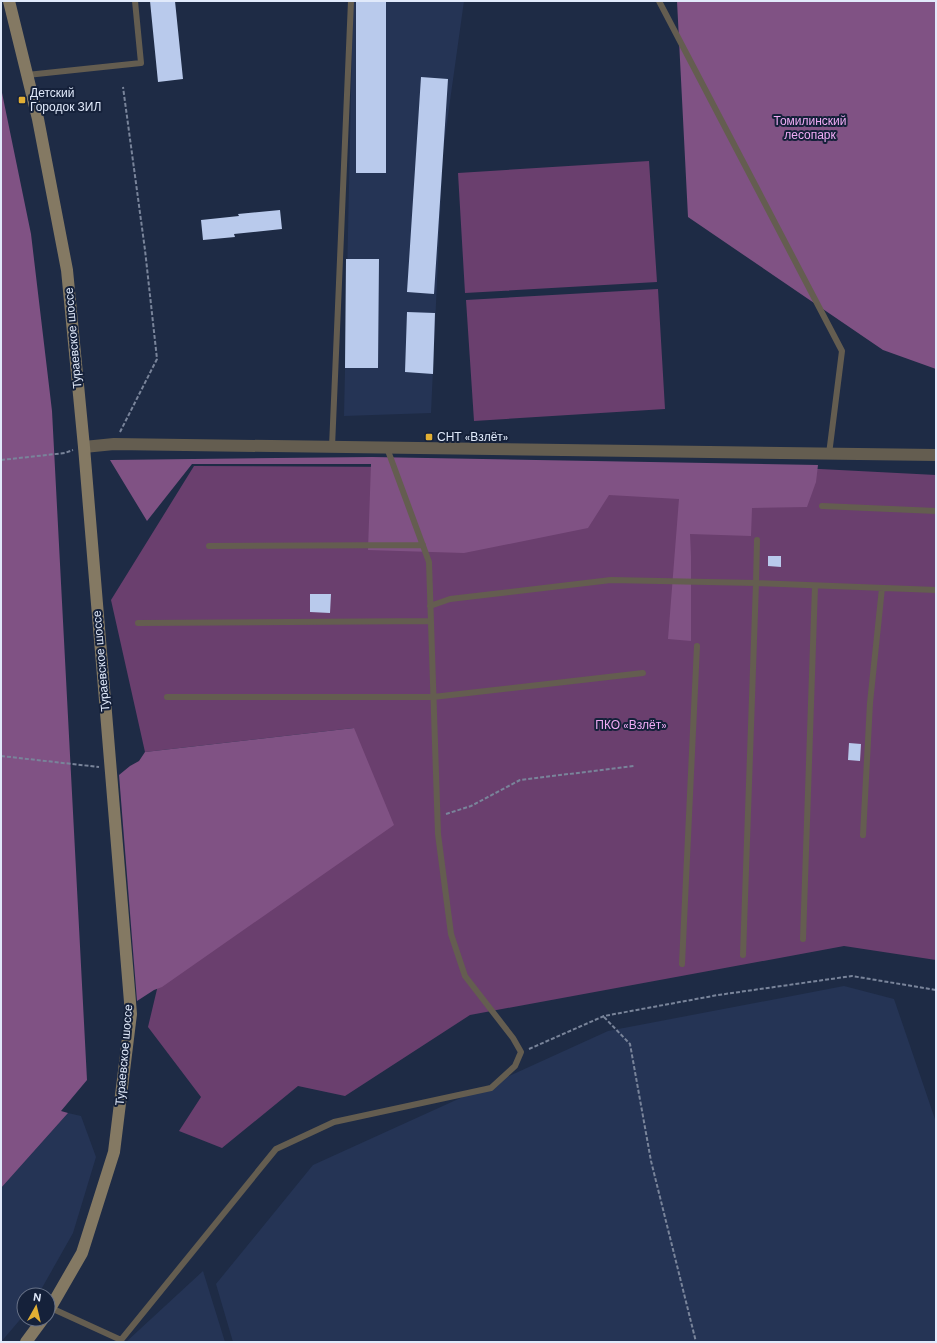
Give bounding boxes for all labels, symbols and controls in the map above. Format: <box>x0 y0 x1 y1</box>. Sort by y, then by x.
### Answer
place label: Детский Городок ЗИЛ <box>30 85 101 115</box>
marker: Детский Городок ЗИЛ <box>17 95 27 105</box>
park label: Томилинский лесопарк <box>773 113 847 143</box>
street label: Тураевское шоссе <box>61 286 85 389</box>
place label: СНТ «Взлёт» <box>437 429 508 445</box>
marker: СНТ «Взлёт» <box>424 432 434 442</box>
street label: Тураевское шоссе <box>89 609 113 712</box>
park label: ПКО «Взлёт» <box>595 717 667 733</box>
street label: Тураевское шоссе <box>112 1003 136 1106</box>
north arrow <box>16 1287 56 1327</box>
text: N <box>32 1290 42 1305</box>

